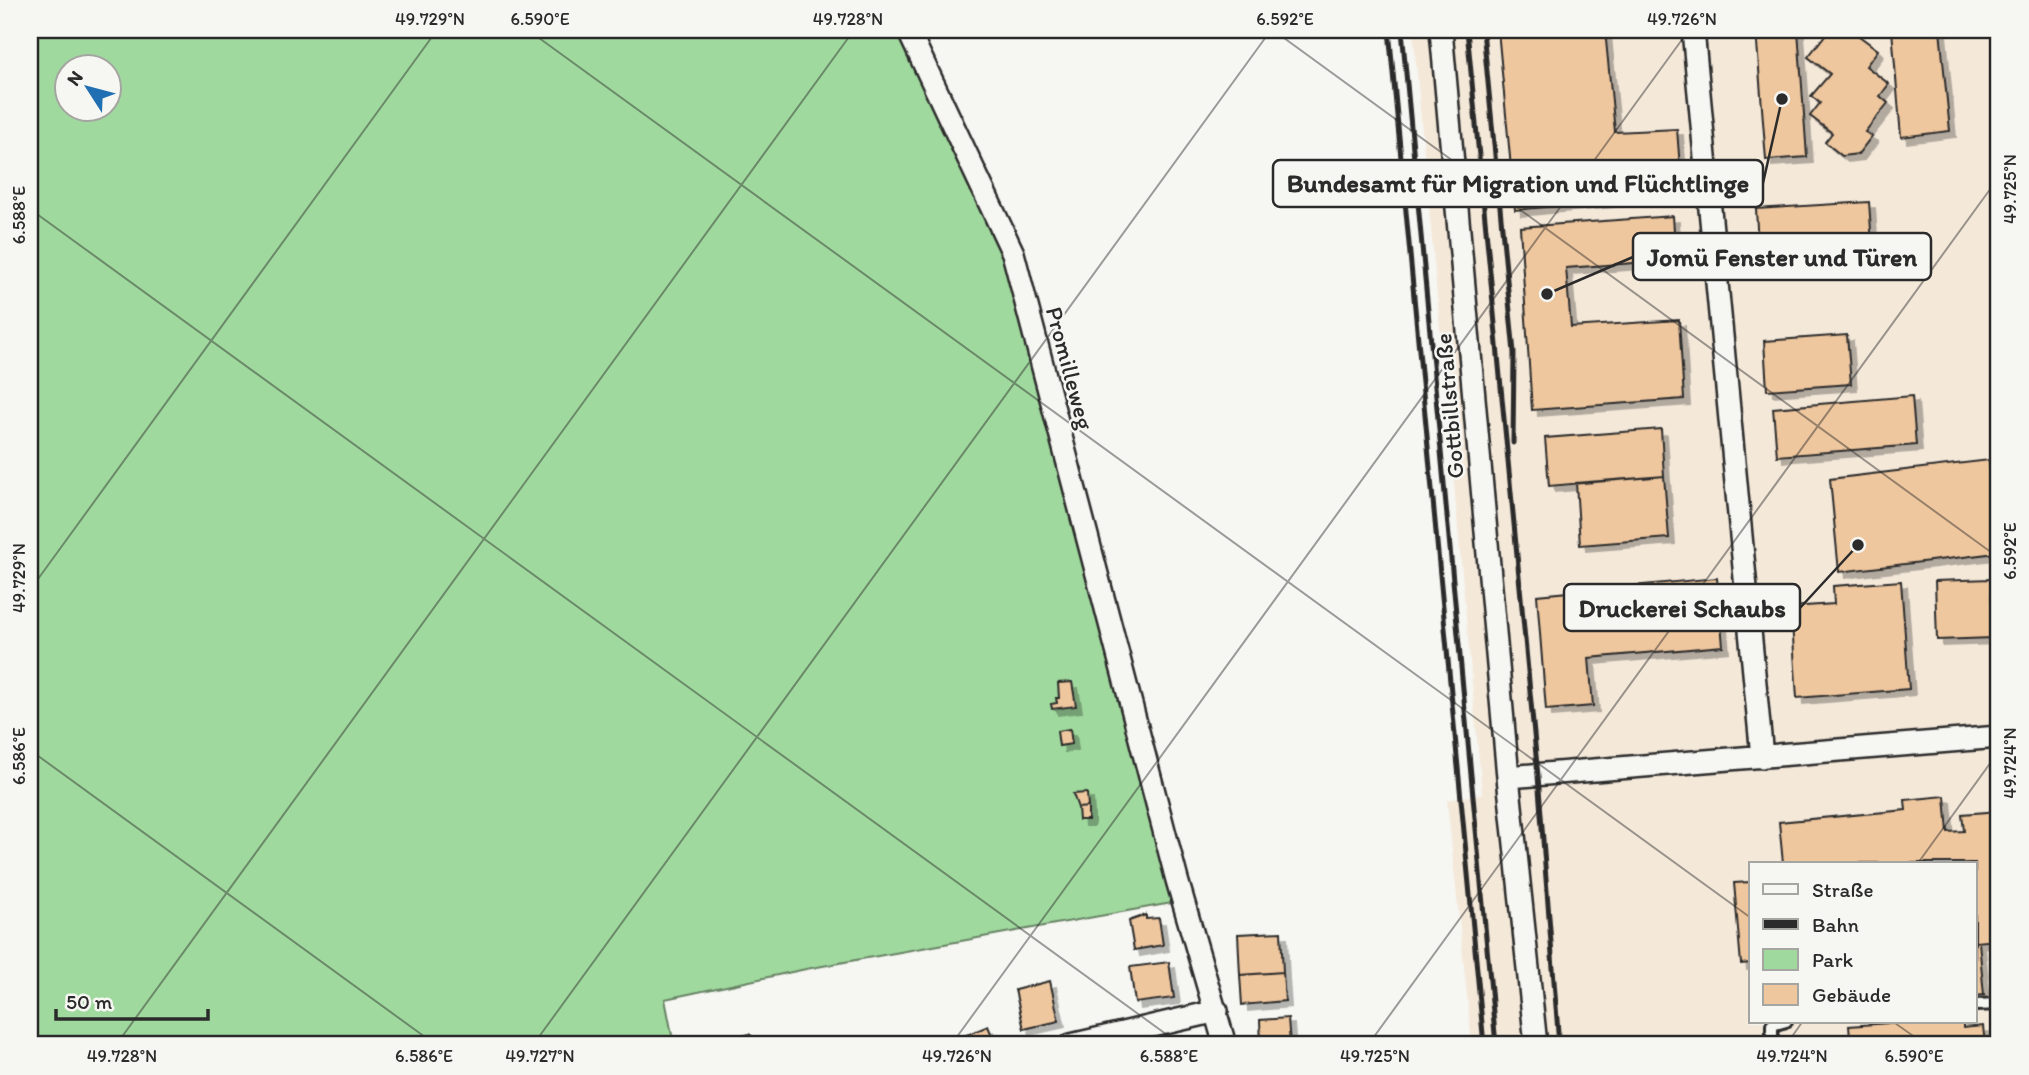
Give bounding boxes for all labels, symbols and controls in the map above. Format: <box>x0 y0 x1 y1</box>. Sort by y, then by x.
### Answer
text: 49.729°N <box>395 8 465 30</box>
text: 6.590°E <box>510 8 570 30</box>
text: 49.728°N <box>813 8 883 30</box>
text: 6.592°E <box>1256 8 1314 30</box>
text: 49.726°N <box>1647 8 1717 30</box>
north arrow <box>52 52 122 122</box>
text: N <box>62 66 88 90</box>
text: 49.725°N <box>1999 154 2021 224</box>
callout: Bundesamt für Migration und Flüchtlinge <box>1273 160 1763 207</box>
text: Bundesamt für Migration und Flüchtlinge <box>1287 167 1749 199</box>
text: 6.588°E <box>8 186 30 244</box>
callout: Jomü Fenster und Türen <box>1633 233 1931 280</box>
text: Jomü Fenster und Türen <box>1646 241 1917 273</box>
street label: Promilleweg <box>1040 303 1101 433</box>
street label: Gottbillstraße <box>1428 332 1470 480</box>
text: 6.592°E <box>1999 522 2021 580</box>
text: 49.729°N <box>8 543 30 613</box>
callout: Druckerei Schaubs <box>1564 584 1800 631</box>
text: Druckerei Schaubs <box>1578 592 1786 624</box>
text: 6.586°E <box>8 727 30 785</box>
text: 49.724°N <box>1999 727 2021 799</box>
legend <box>1749 862 1976 1023</box>
text: Straße <box>1812 877 1873 902</box>
text: Bahn <box>1812 912 1859 937</box>
text: Park <box>1812 947 1854 972</box>
scale bar <box>56 977 208 1021</box>
text: Gebäude <box>1812 982 1891 1007</box>
text: 50 m <box>66 989 113 1014</box>
text: 49.728°N <box>87 1045 157 1067</box>
text: 6.586°E <box>395 1045 453 1067</box>
text: 49.727°N <box>505 1045 575 1067</box>
text: 49.726°N <box>922 1045 992 1067</box>
text: 6.588°E <box>1140 1045 1198 1067</box>
text: 49.725°N <box>1340 1045 1410 1067</box>
text: 49.724°N <box>1756 1045 1828 1067</box>
text: 6.590°E <box>1884 1045 1944 1067</box>

